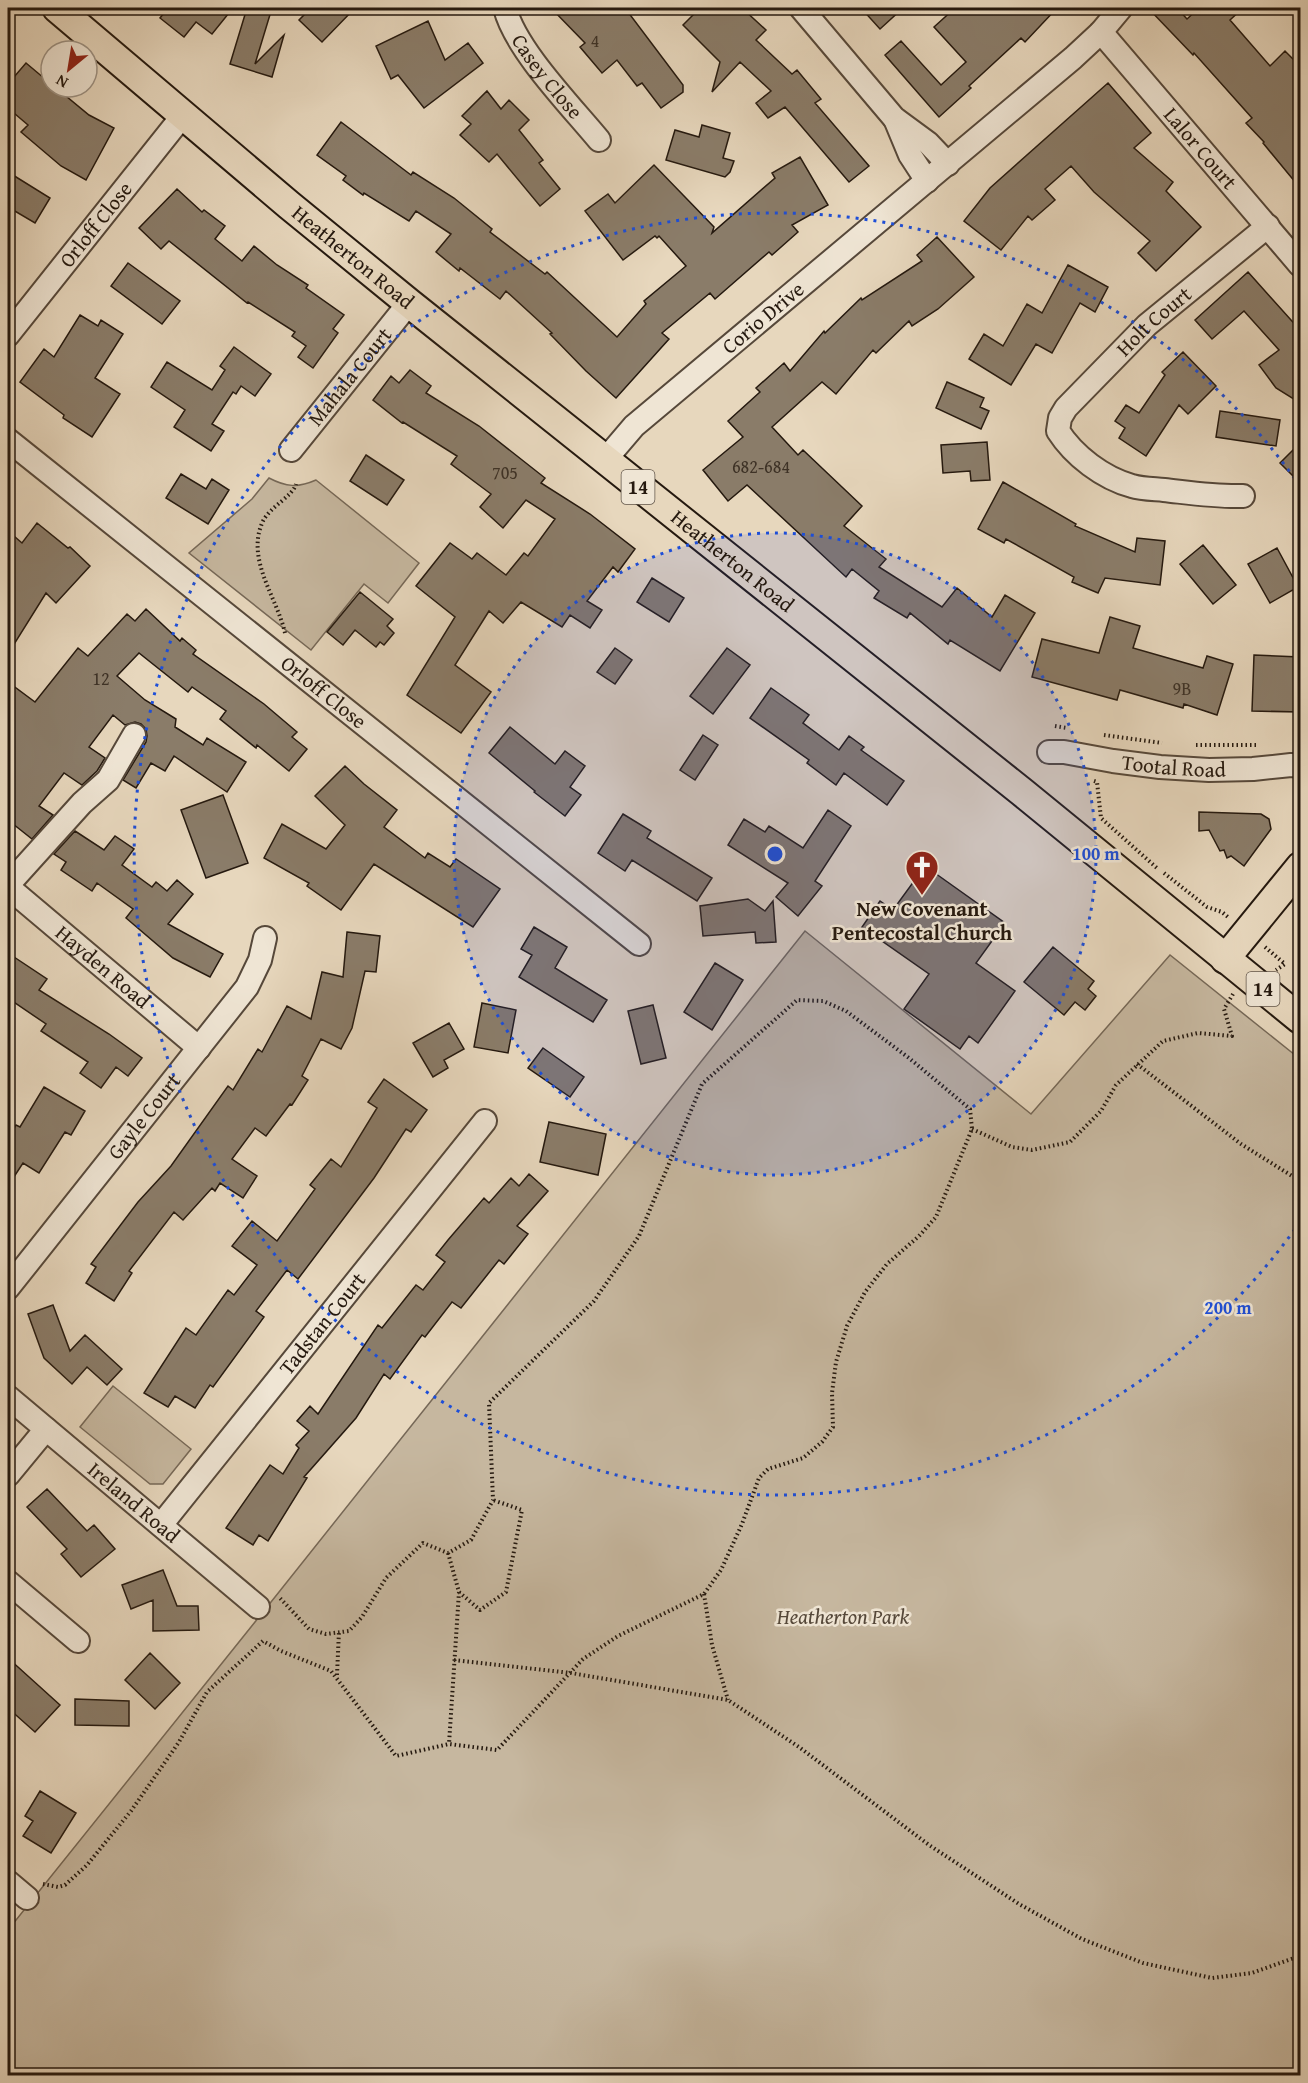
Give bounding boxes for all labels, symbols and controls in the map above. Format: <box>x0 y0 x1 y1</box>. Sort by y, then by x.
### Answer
house number: 4 <box>591 27 599 54</box>
street label: Casey Close <box>504 28 591 126</box>
north arrow <box>39 39 99 99</box>
text: N <box>51 69 72 95</box>
street label: Lalor Court <box>1157 100 1245 196</box>
street label: Orloff Close <box>51 175 140 274</box>
street label: Heatherton Road <box>285 197 422 317</box>
street label: Corio Drive <box>715 274 811 361</box>
street label: Holt Court <box>1109 278 1198 363</box>
street label: Mahala Court <box>300 320 399 432</box>
house number: 682-684 <box>732 453 790 480</box>
house number: 705 <box>492 459 518 486</box>
road number: 14 <box>622 470 654 504</box>
street label: Heatherton Road <box>664 502 802 620</box>
street label: Orloff Close <box>274 648 374 736</box>
house number: 12 <box>92 665 110 692</box>
house number: 9B <box>1173 675 1191 702</box>
street label: Tootal Road <box>1120 746 1227 785</box>
text: 100 m <box>1072 840 1120 867</box>
centre of rings <box>765 844 785 864</box>
church icon: New Covenant Pentecostal Church <box>904 849 940 896</box>
place label: New Covenant Pentecostal Church <box>832 893 1013 948</box>
street label: Hayden Road <box>49 917 158 1016</box>
road number: 14 <box>1246 972 1280 1006</box>
street label: Gayle Court <box>100 1066 188 1166</box>
street label: Tadstan Court <box>271 1265 373 1381</box>
text: 200 m <box>1204 1294 1252 1321</box>
street label: Ireland Road <box>81 1454 187 1551</box>
park label: Heatherton Park <box>776 1601 910 1632</box>

